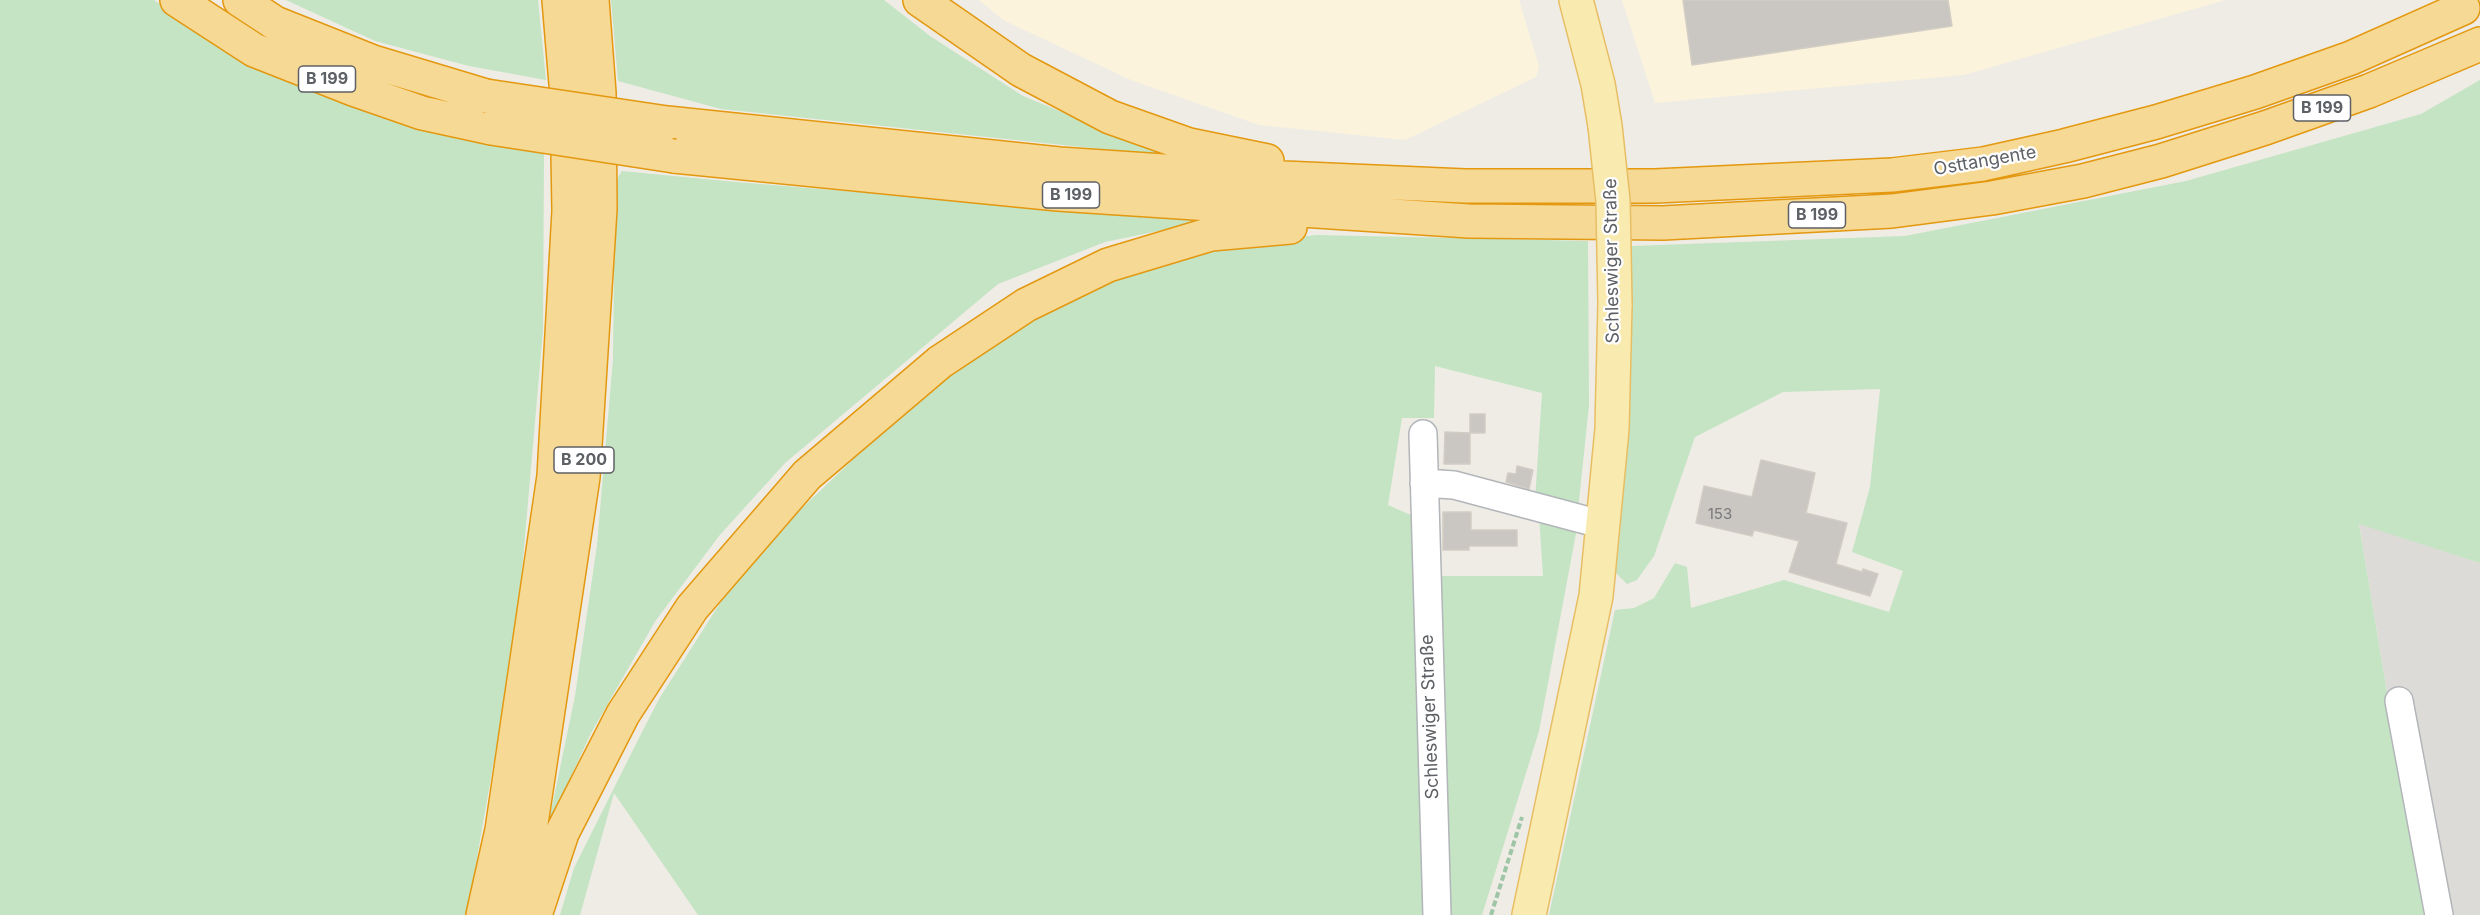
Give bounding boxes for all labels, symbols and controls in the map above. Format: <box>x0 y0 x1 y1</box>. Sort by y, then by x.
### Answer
road number: B 199 <box>298 66 356 92</box>
road number: B 199 <box>2294 95 2350 121</box>
street label: Osttangente <box>1932 141 2038 181</box>
street label: Schleswiger Straße <box>1600 178 1624 344</box>
road number: B 199 <box>1042 182 1100 208</box>
road number: B 199 <box>1788 202 1846 228</box>
road number: B 200 <box>554 447 614 473</box>
house number: 153 <box>1708 505 1732 523</box>
street label: Schleswiger Straße <box>1416 634 1444 800</box>

